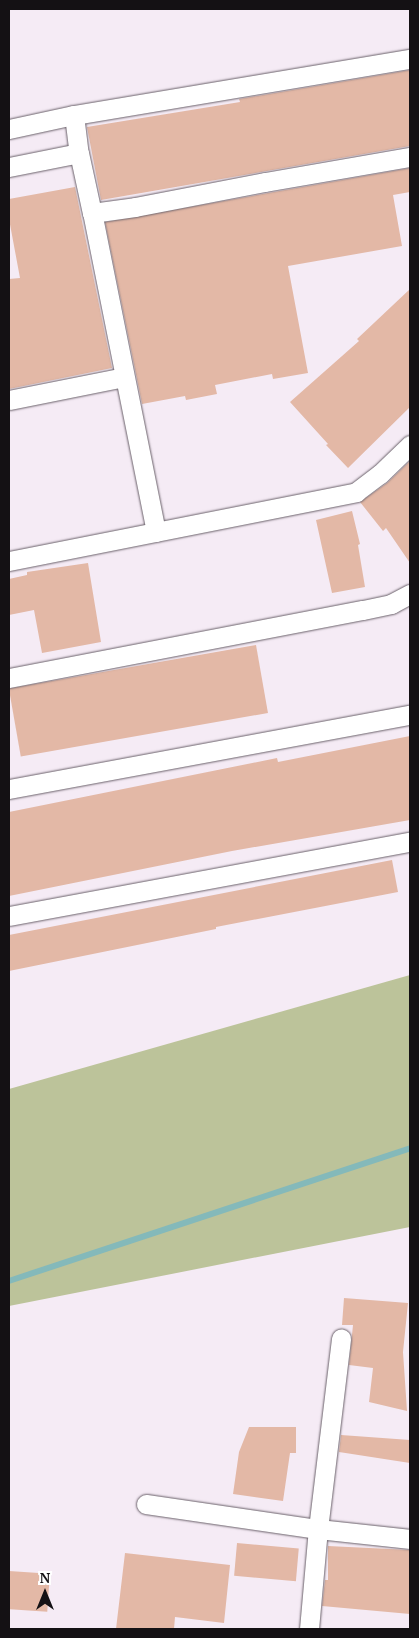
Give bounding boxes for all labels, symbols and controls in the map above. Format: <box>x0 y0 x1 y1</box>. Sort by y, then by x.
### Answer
north arrow <box>20 1568 70 1618</box>
text: N <box>40 1568 50 1587</box>

